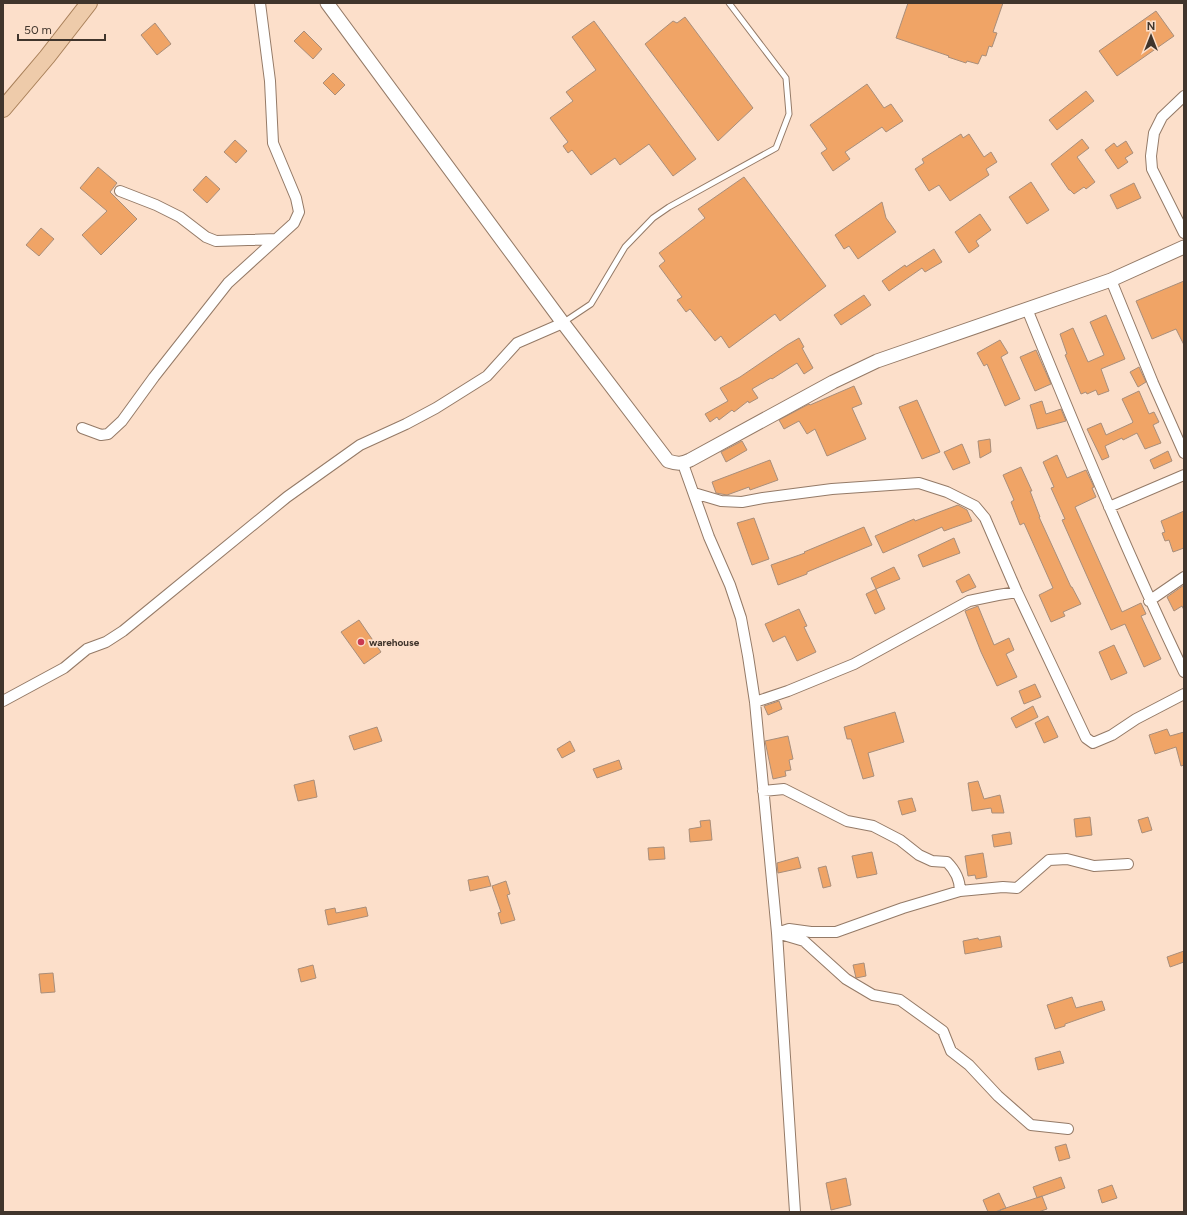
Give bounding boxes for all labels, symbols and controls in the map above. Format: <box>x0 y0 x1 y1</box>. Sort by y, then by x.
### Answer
scale bar <box>18 16 105 42</box>
north arrow <box>1131 16 1171 56</box>
text: N <box>1147 20 1155 33</box>
text: 50 m <box>24 23 52 37</box>
place label: warehouse <box>369 636 420 649</box>
marker: warehouse <box>356 637 366 647</box>

